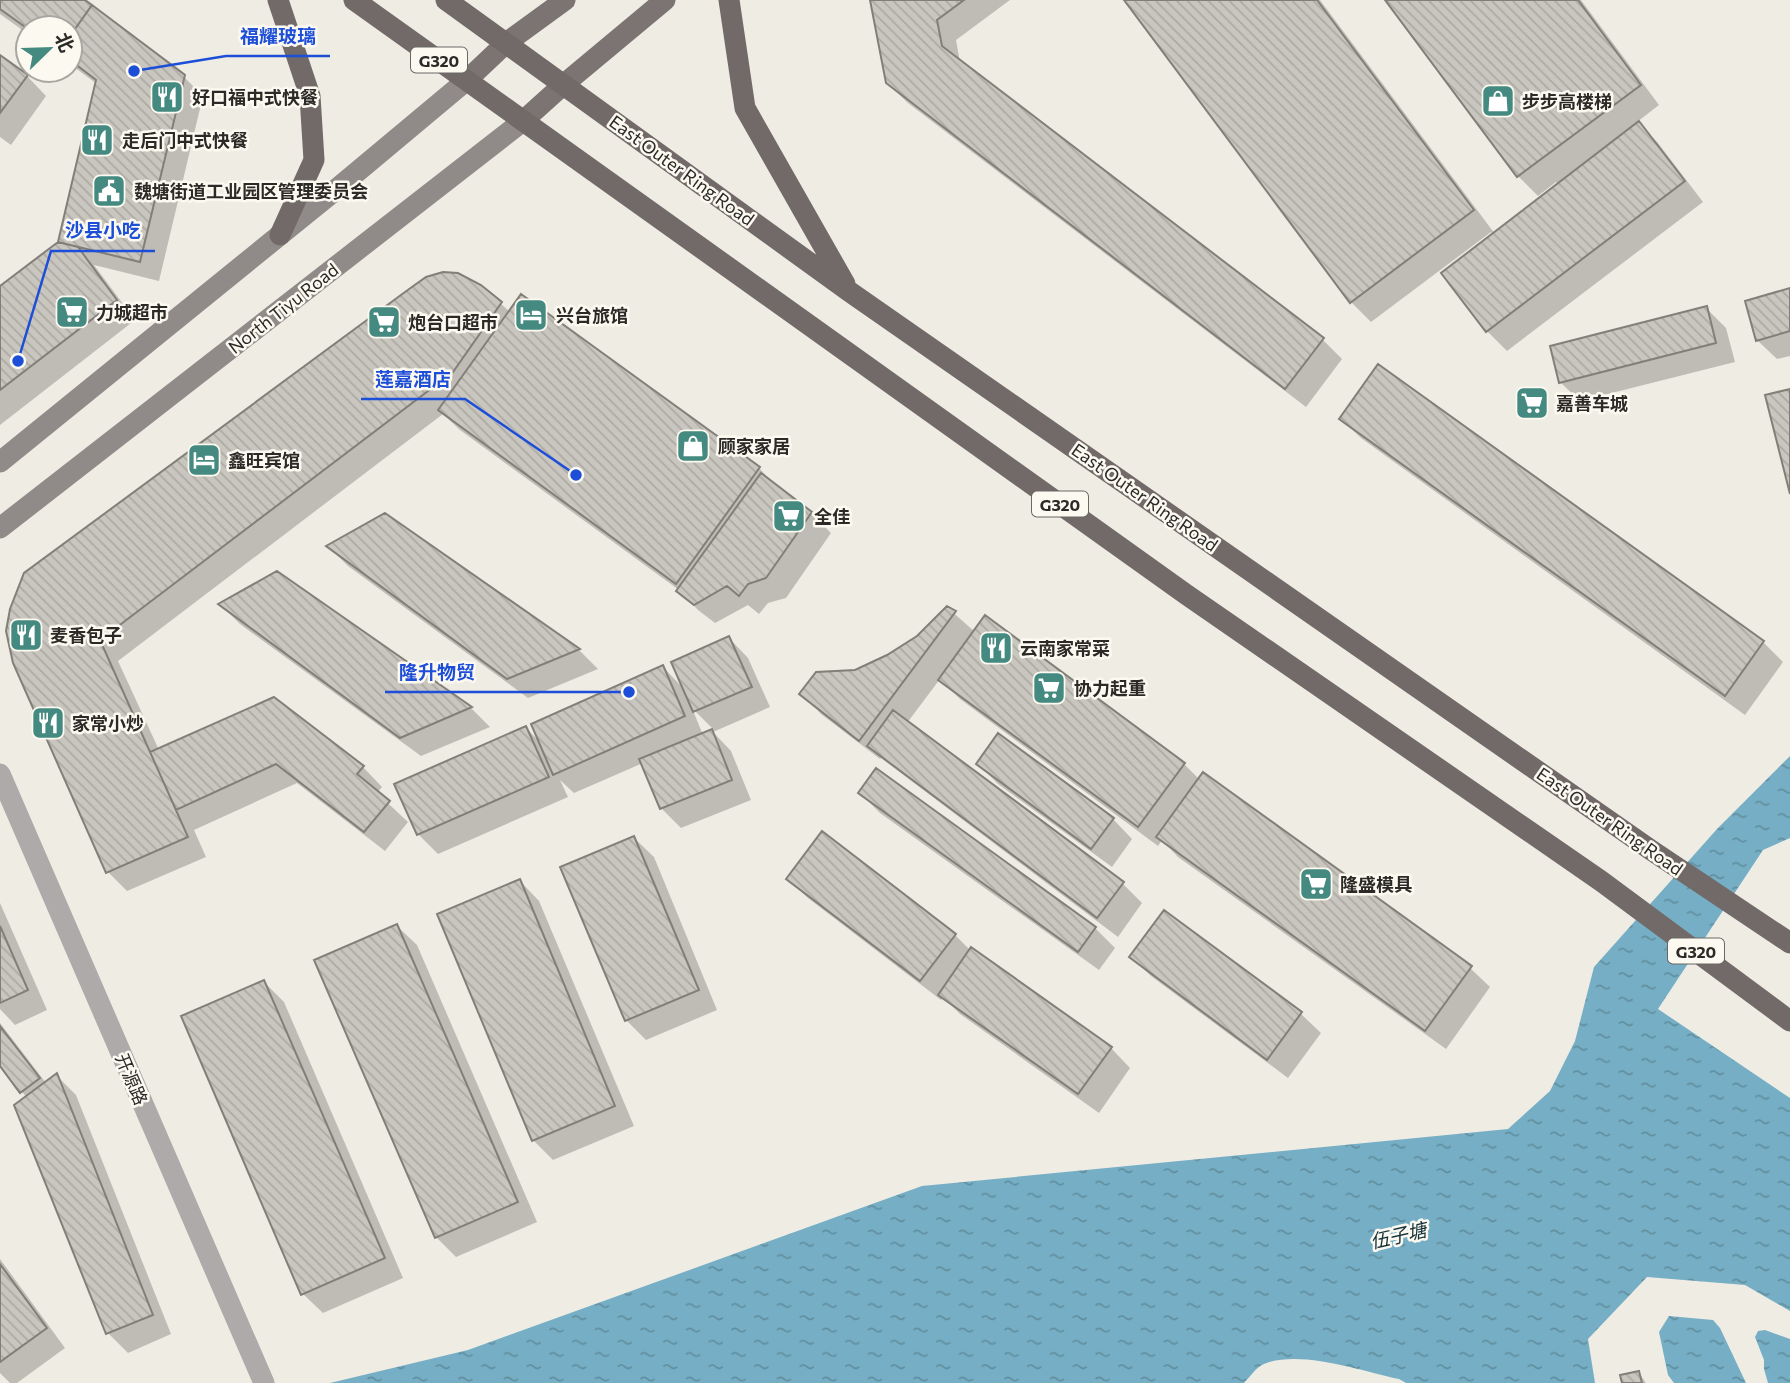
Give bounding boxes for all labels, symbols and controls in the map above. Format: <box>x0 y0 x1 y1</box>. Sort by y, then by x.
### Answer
north arrow <box>14 14 84 84</box>
callout: 福耀玻璃 <box>226 16 330 56</box>
text: 福耀玻璃 <box>240 24 316 47</box>
text: 北 <box>51 29 79 55</box>
road number: G320 <box>411 48 467 72</box>
restaurant icon: 好口福中式快餐 <box>148 78 186 116</box>
shop icon: 步步高楼梯 <box>1479 82 1517 120</box>
place label: 好口福中式快餐 <box>192 86 318 108</box>
place label: 步步高楼梯 <box>1522 90 1612 112</box>
street label: East Outer Ring Road <box>605 110 759 230</box>
restaurant icon: 走后门中式快餐 <box>78 121 116 159</box>
place label: 走后门中式快餐 <box>122 129 248 151</box>
public building icon: 魏塘街道工业园区管理委员会 <box>90 172 128 210</box>
place label: 魏塘街道工业园区管理委员会 <box>134 180 368 202</box>
callout: 沙县小吃 <box>51 211 155 251</box>
text: 沙县小吃 <box>65 218 141 241</box>
street label: North Tiyu Road <box>224 258 342 358</box>
supermarket icon: 力城超市 <box>53 293 91 331</box>
hotel icon: 兴台旅馆 <box>512 296 550 334</box>
place label: 力城超市 <box>96 301 168 323</box>
supermarket icon: 炮台口超市 <box>365 303 403 341</box>
place label: 兴台旅馆 <box>556 304 628 326</box>
place label: 炮台口超市 <box>408 311 498 333</box>
callout: 莲嘉酒店 <box>361 359 465 399</box>
text: 莲嘉酒店 <box>375 367 451 390</box>
supermarket icon: 嘉善车城 <box>1513 384 1551 422</box>
place label: 嘉善车城 <box>1556 392 1628 414</box>
shop icon: 顾家家居 <box>674 427 712 465</box>
place label: 顾家家居 <box>718 435 790 457</box>
street label: East Outer Ring Road <box>1068 438 1222 556</box>
hotel icon: 鑫旺宾馆 <box>185 441 223 479</box>
place label: 鑫旺宾馆 <box>228 449 300 471</box>
road number: G320 <box>1032 491 1088 516</box>
supermarket icon: 全佳 <box>770 497 808 535</box>
place label: 全佳 <box>814 505 850 527</box>
restaurant icon: 麦香包子 <box>7 616 45 654</box>
place label: 麦香包子 <box>50 624 122 646</box>
restaurant icon: 云南家常菜 <box>977 629 1015 667</box>
place label: 云南家常菜 <box>1020 637 1110 659</box>
callout: 隆升物贸 <box>385 652 489 692</box>
text: 隆升物贸 <box>399 660 475 683</box>
supermarket icon: 协力起重 <box>1030 669 1068 707</box>
place label: 协力起重 <box>1074 677 1146 699</box>
restaurant icon: 家常小炒 <box>29 704 67 742</box>
place label: 家常小炒 <box>72 712 144 734</box>
street label: East Outer Ring Road <box>1533 762 1687 880</box>
supermarket icon: 隆盛模具 <box>1297 865 1335 903</box>
place label: 隆盛模具 <box>1340 873 1412 895</box>
road number: G320 <box>1668 939 1724 964</box>
street label: 开源路 <box>111 1050 153 1108</box>
water label: 伍子塘 <box>1368 1217 1431 1253</box>

